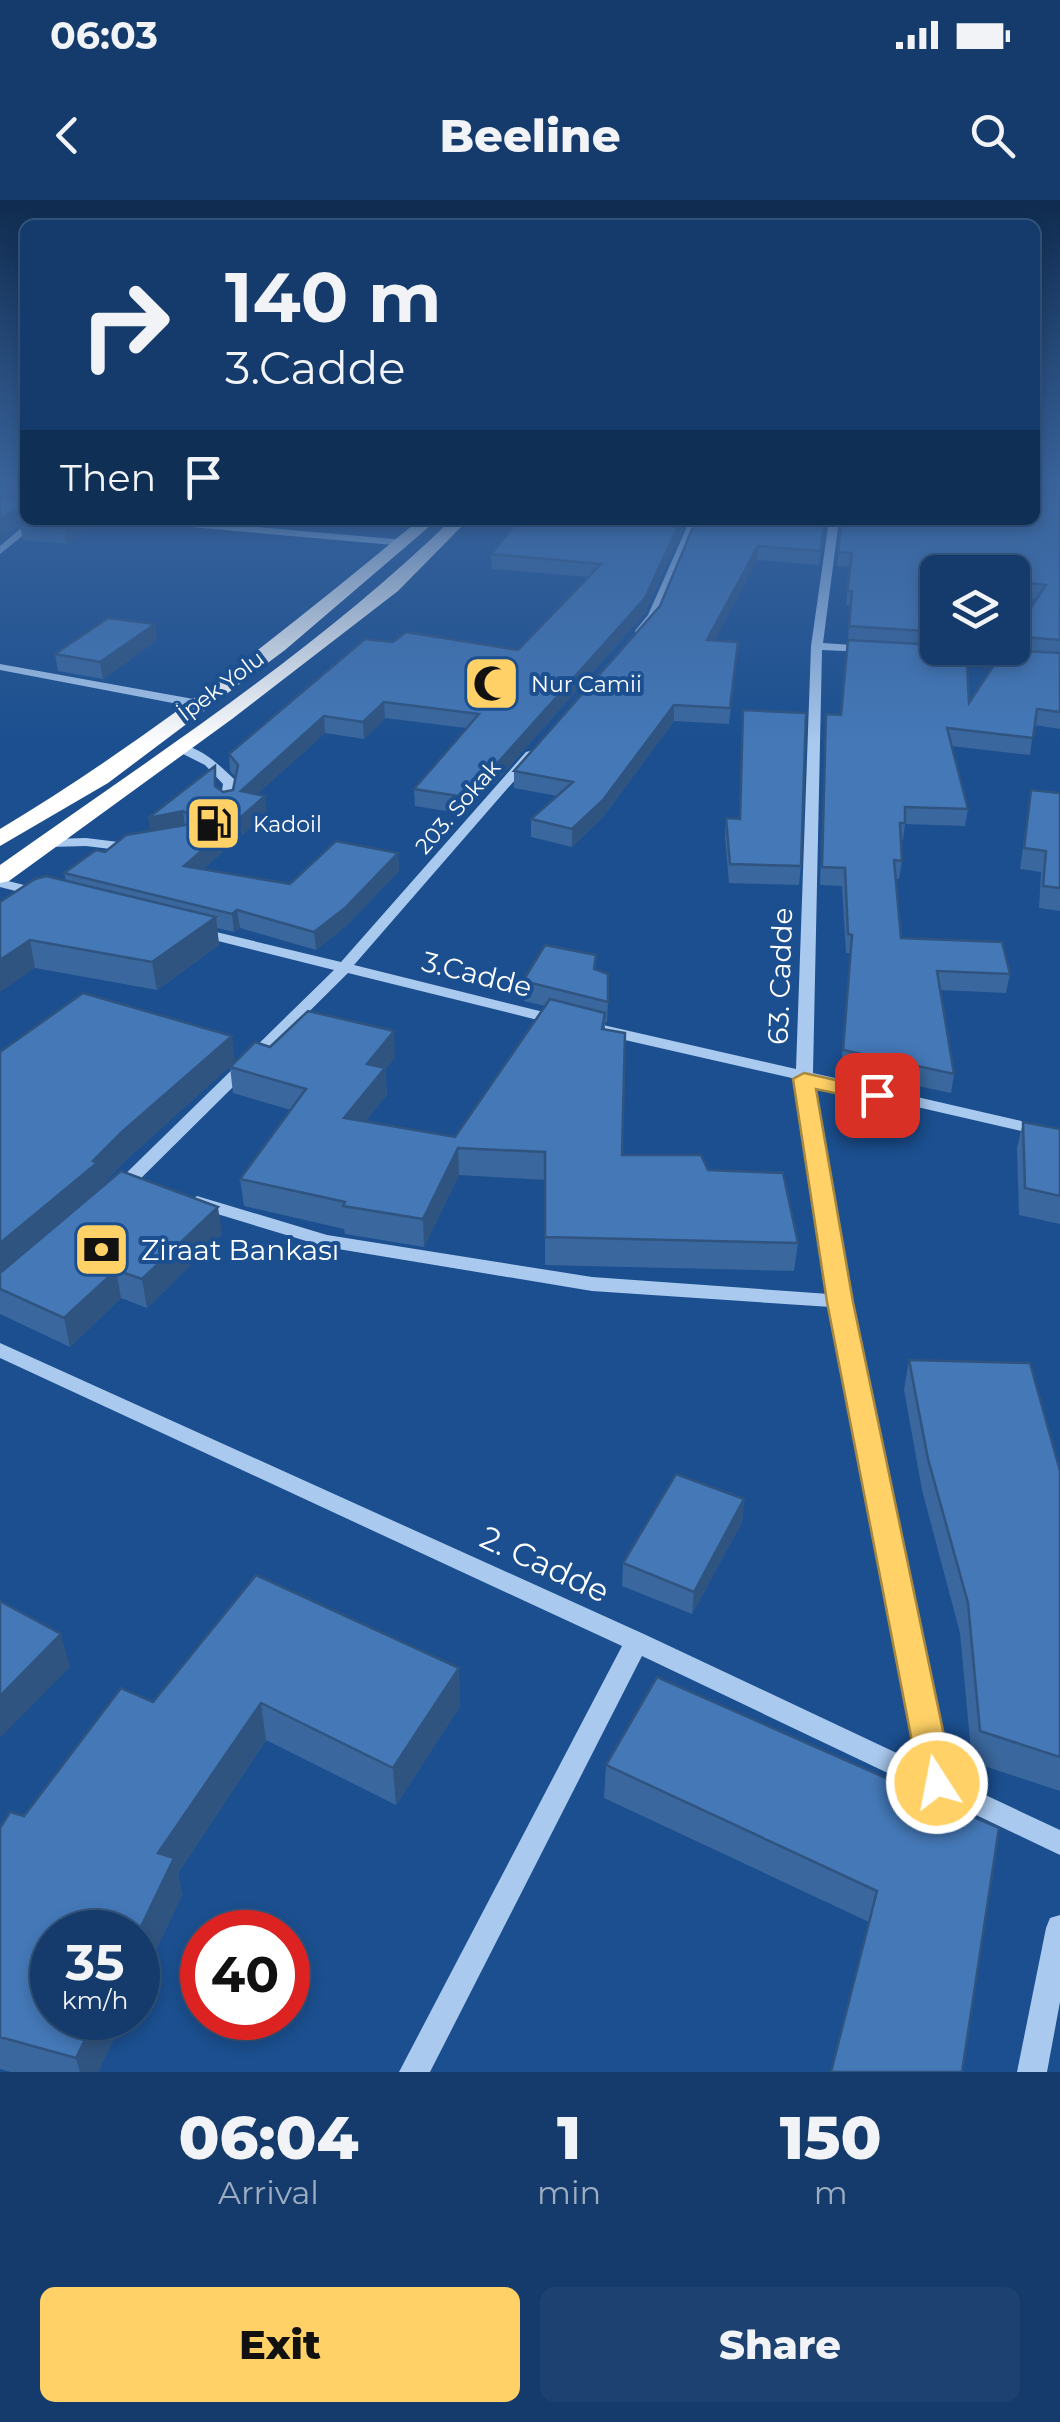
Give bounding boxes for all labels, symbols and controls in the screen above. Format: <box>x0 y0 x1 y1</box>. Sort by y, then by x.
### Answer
text: 06:03 <box>50 12 158 59</box>
icon: back <box>40 108 95 163</box>
text: Beeline <box>439 108 621 163</box>
icon: search <box>965 108 1020 163</box>
text: 140 m <box>225 254 441 340</box>
icon: right <box>60 260 190 390</box>
text: 3.Cadde <box>225 340 405 395</box>
icon: arrive <box>176 450 231 505</box>
text: Then <box>60 454 156 501</box>
map controls <box>920 555 1030 665</box>
button: layers <box>920 555 1030 665</box>
street label: İpek Yolu <box>173 645 269 727</box>
mosque icon: Nur Camii <box>462 654 522 714</box>
place label: Nur Camii <box>531 671 642 698</box>
street label: 203. Sokak <box>410 754 507 860</box>
fuel station icon: Kadoil <box>184 794 244 854</box>
place label: Kadoil <box>253 811 322 838</box>
street label: 63. Cadde <box>761 907 799 1045</box>
street label: 3.Cadde <box>418 944 536 1004</box>
pin <box>835 1053 920 1138</box>
icon: arrive <box>850 1068 905 1123</box>
bank icon: Ziraat Bankası <box>72 1220 132 1280</box>
place label: Ziraat Bankası <box>141 1233 339 1267</box>
street label: 2. Cadde <box>474 1517 616 1611</box>
position arrow <box>885 1731 989 1835</box>
speed limit sign: 40 <box>180 1910 310 2040</box>
text: 35 <box>66 1932 124 1993</box>
text: km/h <box>62 1985 128 2015</box>
text: 06:04 <box>178 2101 359 2174</box>
text: 1 <box>557 2101 581 2174</box>
text: 150 <box>780 2101 882 2174</box>
text: Arrival <box>218 2173 319 2212</box>
text: min <box>537 2173 601 2212</box>
text: m <box>814 2173 848 2212</box>
button: Exit <box>40 2287 520 2402</box>
button: Share <box>540 2287 1020 2402</box>

